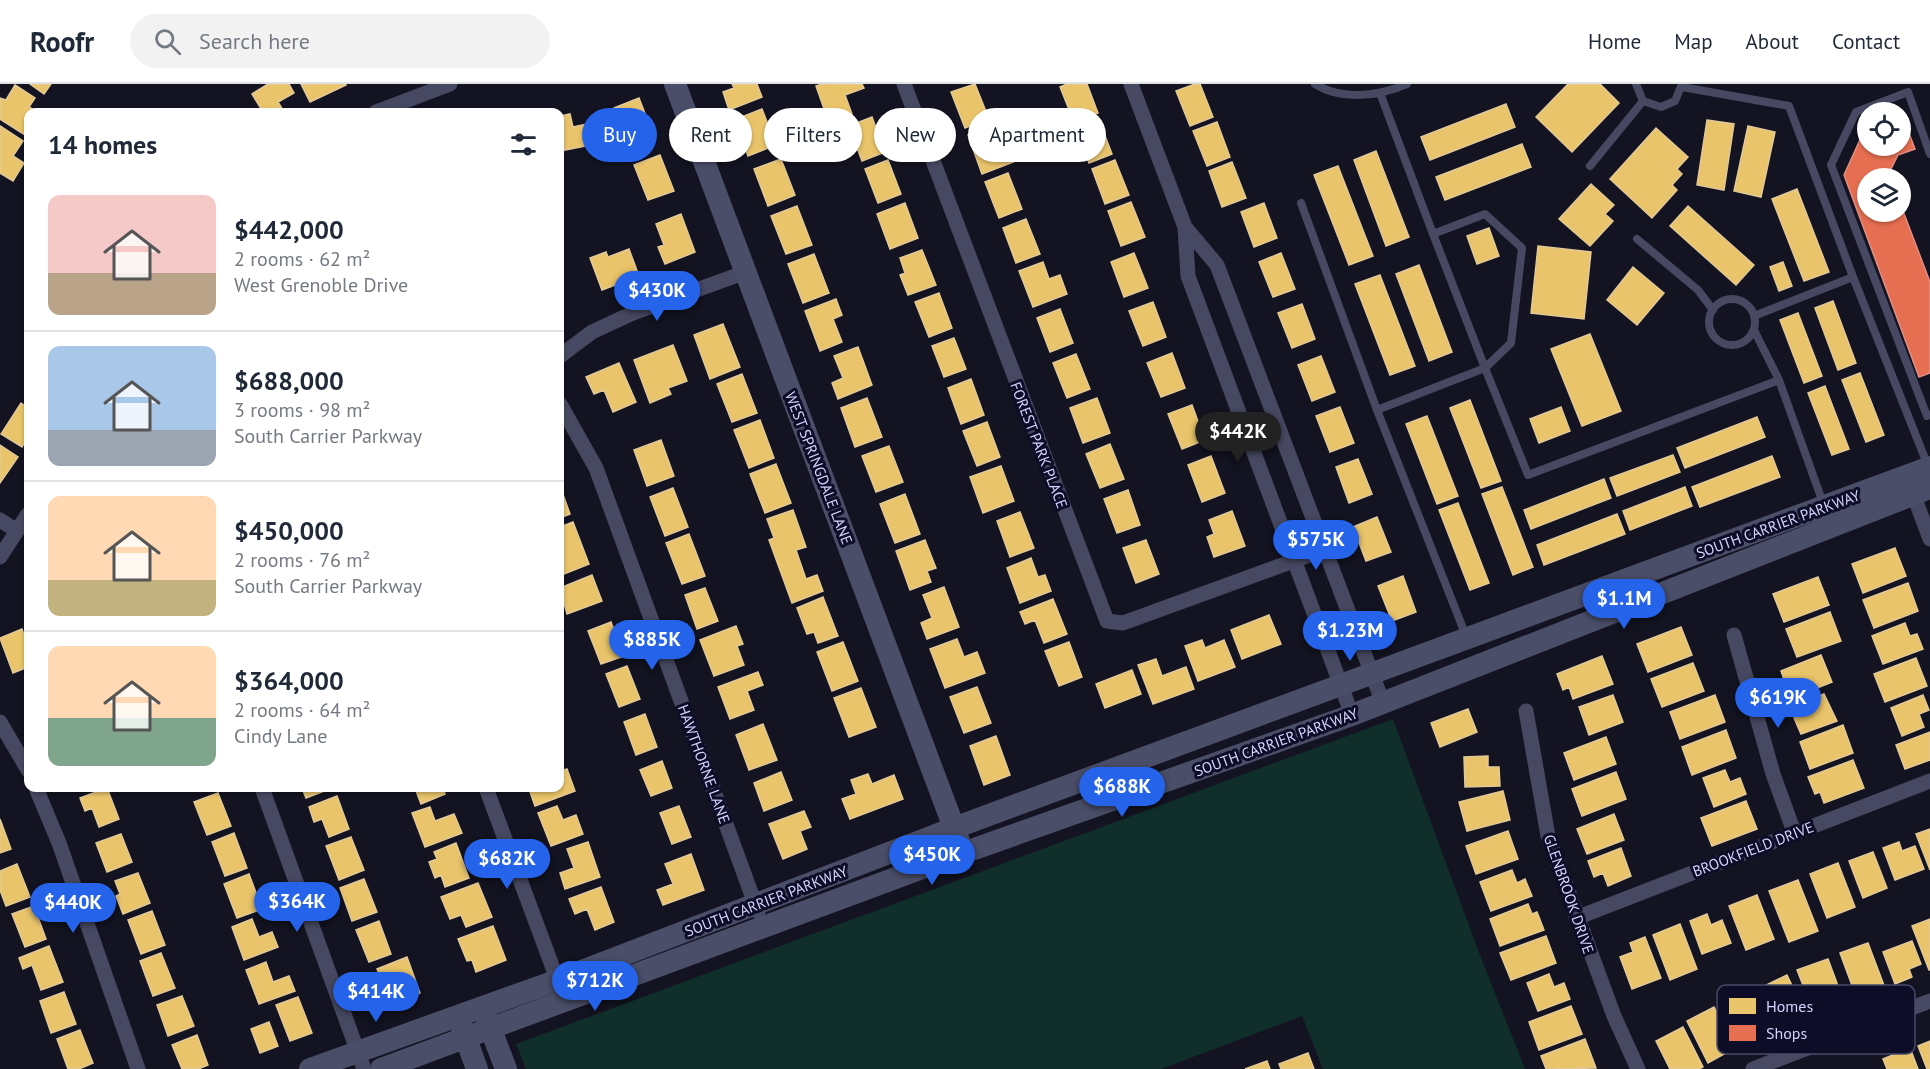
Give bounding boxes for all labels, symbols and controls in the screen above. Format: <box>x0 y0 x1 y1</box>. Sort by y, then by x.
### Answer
search box <box>130 14 550 68</box>
text: Roofr <box>30 23 94 60</box>
icon: search <box>151 25 184 58</box>
text: Search here <box>199 27 310 55</box>
text: Home <box>1588 28 1641 55</box>
text: Map <box>1674 28 1713 55</box>
text: About <box>1746 28 1799 55</box>
text: Contact <box>1832 28 1900 55</box>
map controls <box>1857 102 1911 222</box>
button: locate <box>1857 102 1911 156</box>
chip: Buy <box>582 108 657 162</box>
chip: Rent <box>669 108 752 162</box>
chip: Filters <box>764 108 862 162</box>
chip: New <box>874 108 956 162</box>
chip: Apartment <box>968 108 1106 162</box>
text: 14 homes <box>48 128 157 161</box>
icon: filters <box>507 128 540 161</box>
button: layers <box>1857 168 1911 222</box>
text: $442,000 <box>234 213 344 246</box>
icon: home <box>96 219 168 291</box>
text: 2 rooms · 62 m² <box>234 246 370 272</box>
pin: $430K <box>615 271 699 322</box>
text: West Grenoble Drive <box>234 272 408 298</box>
text: $430K <box>628 277 686 303</box>
text: $688,000 <box>234 364 344 397</box>
icon: home <box>96 370 168 442</box>
street label: FOREST PARK PLACE <box>1006 379 1072 511</box>
street label: WEST SPRINGDALE LANE <box>781 389 857 547</box>
text: 3 rooms · 98 m² <box>234 397 370 423</box>
pin: $442K <box>1196 412 1280 463</box>
text: $442K <box>1209 418 1267 444</box>
text: South Carrier Parkway <box>234 423 422 449</box>
street label: SOUTH CARRIER PARKWAY <box>1693 485 1863 563</box>
text: $450,000 <box>234 514 344 547</box>
icon: home <box>96 520 168 592</box>
pin: $575K <box>1274 520 1358 571</box>
text: $575K <box>1287 526 1345 552</box>
text: 2 rooms · 76 m² <box>234 547 370 573</box>
text: South Carrier Parkway <box>234 573 422 599</box>
pin: $1.1M <box>1582 579 1666 630</box>
text: $1.1M <box>1597 585 1651 611</box>
pin: $1.23M <box>1301 611 1399 662</box>
text: $1.23M <box>1317 617 1383 643</box>
pin: $885K <box>610 620 694 671</box>
text: $885K <box>623 626 681 652</box>
text: $364,000 <box>234 664 344 697</box>
icon: home <box>96 670 168 742</box>
pin: $619K <box>1736 678 1820 729</box>
text: $619K <box>1749 684 1807 710</box>
text: 2 rooms · 64 m² <box>234 697 370 723</box>
street label: HAWTHORNE LANE <box>674 702 734 826</box>
street label: SOUTH CARRIER PARKWAY <box>1191 703 1361 781</box>
text: Cindy Lane <box>234 723 327 749</box>
pin: $688K <box>1080 767 1164 818</box>
text: $688K <box>1093 773 1151 799</box>
street label: BROOKFIELD DRIVE <box>1690 817 1816 881</box>
street label: GLENBROOK DRIVE <box>1540 832 1598 956</box>
pin: $450K <box>890 835 974 886</box>
pin: $682K <box>465 839 549 890</box>
text: $450K <box>903 841 961 867</box>
text: $682K <box>478 845 536 871</box>
street label: SOUTH CARRIER PARKWAY <box>682 861 851 941</box>
pin: $364K <box>255 882 339 933</box>
pin: $440K <box>31 883 115 934</box>
text: $364K <box>268 888 326 914</box>
text: $440K <box>44 889 102 915</box>
pin: $712K <box>553 961 637 1012</box>
text: $712K <box>566 967 624 993</box>
pin: $414K <box>334 972 418 1023</box>
text: $414K <box>347 978 405 1004</box>
legend <box>1717 985 1915 1054</box>
text: Homes <box>1766 996 1813 1016</box>
text: Shops <box>1766 1023 1807 1043</box>

